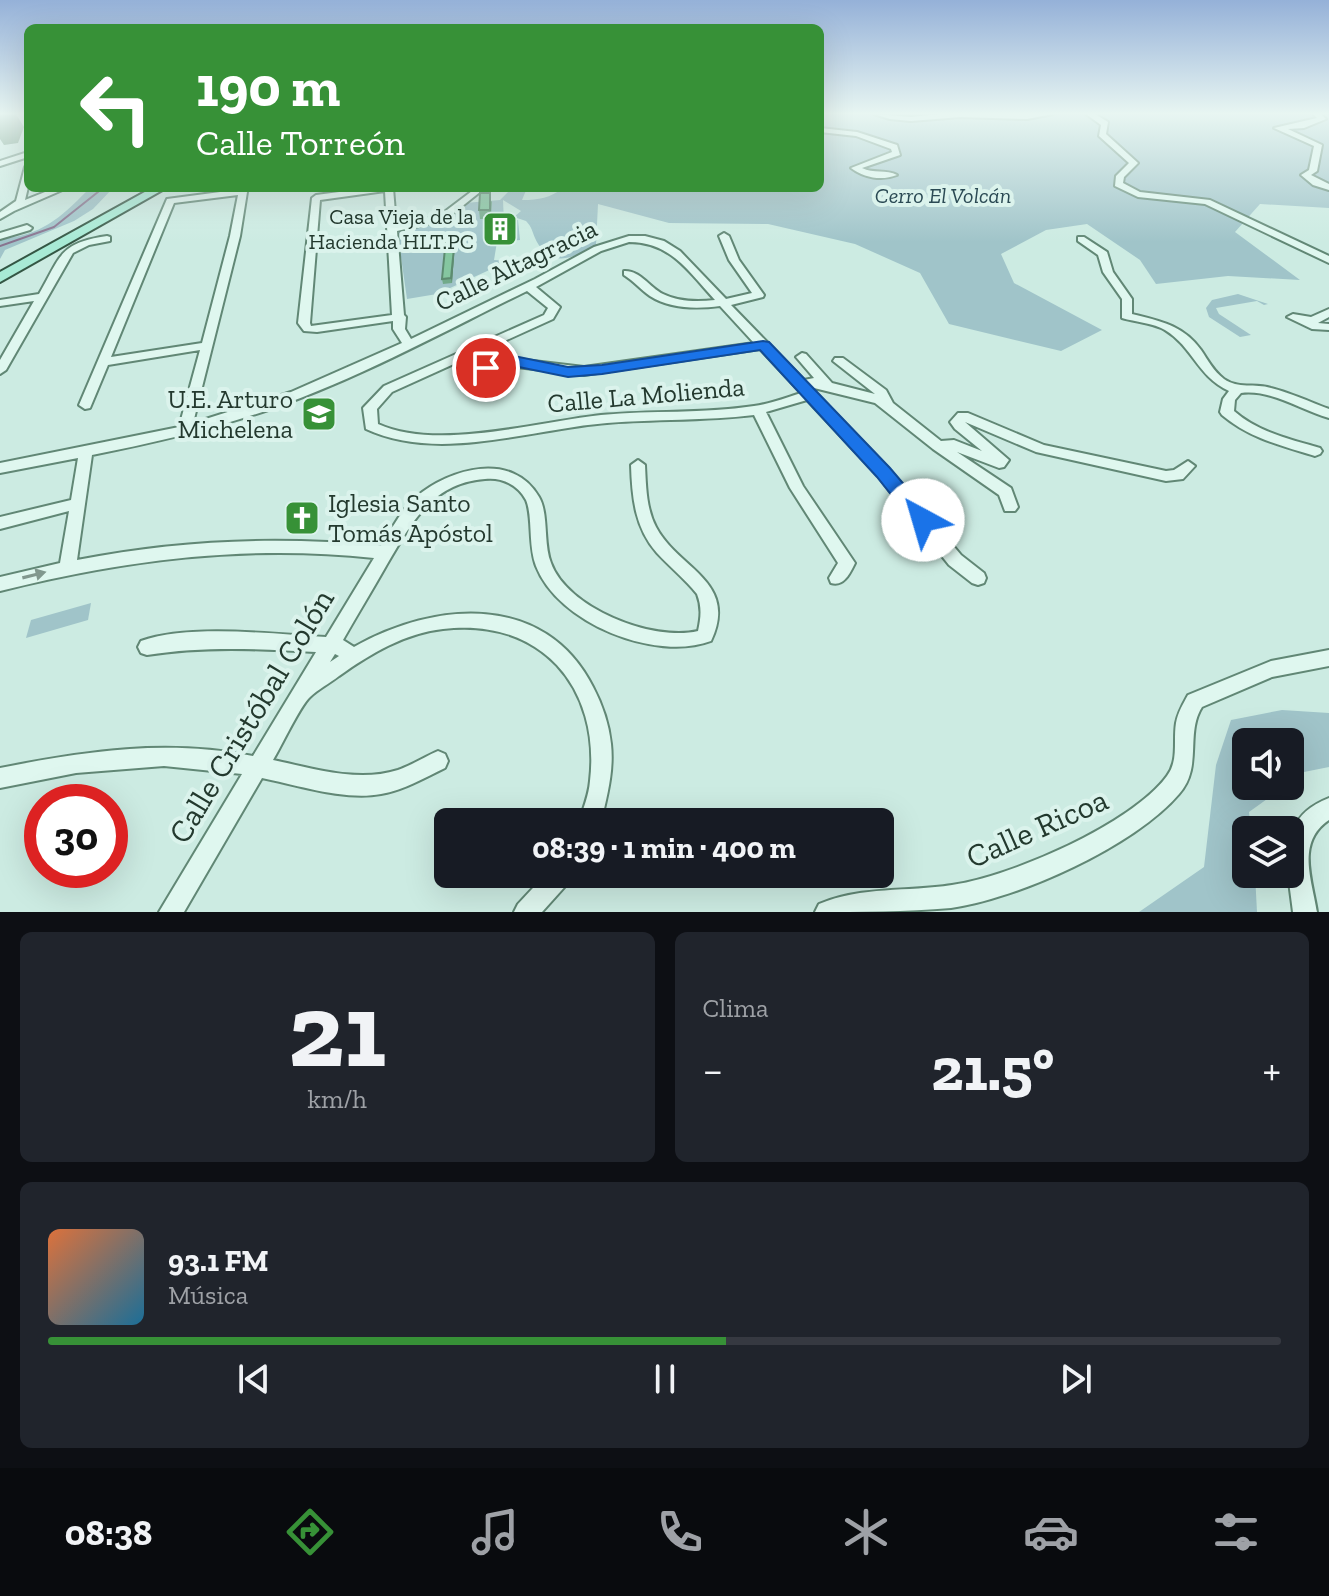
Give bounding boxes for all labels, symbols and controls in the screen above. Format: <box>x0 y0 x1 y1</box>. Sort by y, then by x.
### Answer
text: 190 m <box>196 53 340 120</box>
icon: left <box>64 56 168 160</box>
text: Calle Torreón <box>196 121 405 164</box>
park label: Cerro El Volcán <box>875 182 1011 209</box>
place label: Casa Vieja de la Hacienda HLT.PC <box>309 203 474 255</box>
building icon: Casa Vieja de la Hacienda HLT.PC <box>481 210 519 248</box>
street label: Calle Altagracia <box>430 212 603 318</box>
pin <box>452 334 520 402</box>
icon: arrive <box>464 346 508 390</box>
street label: Calle La Molienda <box>546 370 746 420</box>
place label: U.E. Arturo Michelena <box>168 383 293 445</box>
school or university icon: U.E. Arturo Michelena <box>300 395 338 433</box>
position arrow <box>881 478 965 562</box>
place label: Iglesia Santo Tomás Apóstol <box>328 487 493 549</box>
church icon: Iglesia Santo Tomás Apóstol <box>283 499 321 537</box>
one-way arrow <box>22 569 47 581</box>
street label: Calle Cristóbal Colón <box>160 582 342 850</box>
map controls <box>1232 728 1304 888</box>
button: sound <box>1232 728 1304 800</box>
street label: Calle Ricoa <box>960 780 1114 876</box>
speed limit sign: 30 <box>24 784 128 888</box>
button: layers <box>1232 816 1304 888</box>
text: 08:39 · 1 min · 400 m <box>532 830 796 866</box>
text: 21 <box>288 968 386 1093</box>
text: Clima <box>703 992 769 1024</box>
text: 21.5° <box>931 1033 1054 1105</box>
text: − <box>703 1043 723 1096</box>
text: + <box>1262 1043 1281 1096</box>
text: km/h <box>308 1083 367 1115</box>
text: 93.1 FM <box>168 1243 269 1279</box>
text: Música <box>168 1279 248 1311</box>
icon: previous <box>232 1357 276 1401</box>
icon: pause <box>643 1357 687 1401</box>
icon: next <box>1054 1357 1098 1401</box>
icon: directions <box>282 1504 338 1560</box>
icon: music <box>467 1504 523 1560</box>
icon: phone <box>652 1504 708 1560</box>
icon: climate <box>838 1504 894 1560</box>
icon: car <box>1023 1504 1079 1560</box>
icon: filters <box>1208 1504 1264 1560</box>
text: 08:38 <box>65 1511 152 1554</box>

